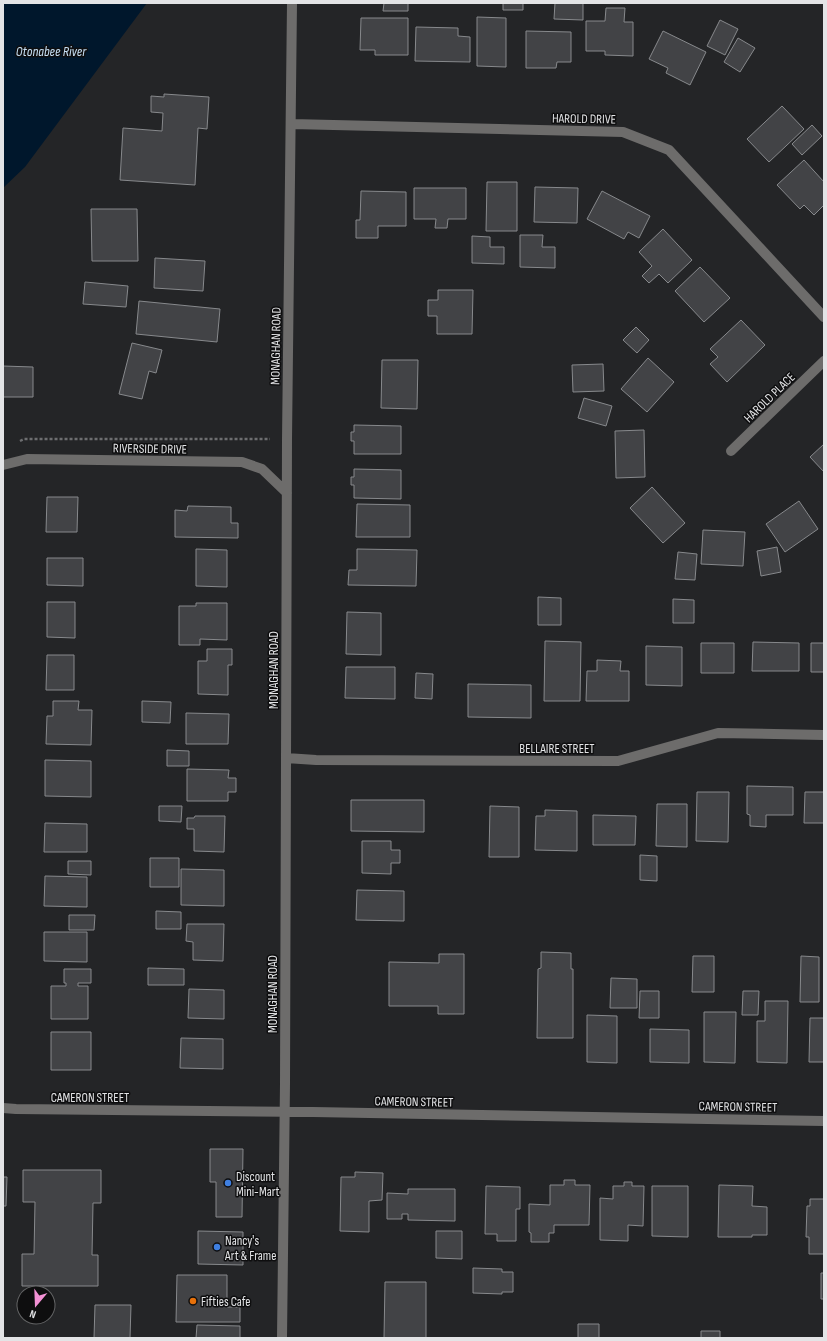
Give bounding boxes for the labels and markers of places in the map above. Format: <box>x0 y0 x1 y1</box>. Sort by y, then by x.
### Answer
place label: Discount Mini-Mart <box>236 1169 280 1200</box>
marker: Discount Mini-Mart <box>223 1178 233 1188</box>
place label: Nancy's Art & Frame <box>224 1233 276 1264</box>
marker: Nancy's Art & Frame <box>212 1242 222 1252</box>
place label: Fifties Cafe <box>201 1294 250 1310</box>
marker: Fifties Cafe <box>188 1296 198 1306</box>

